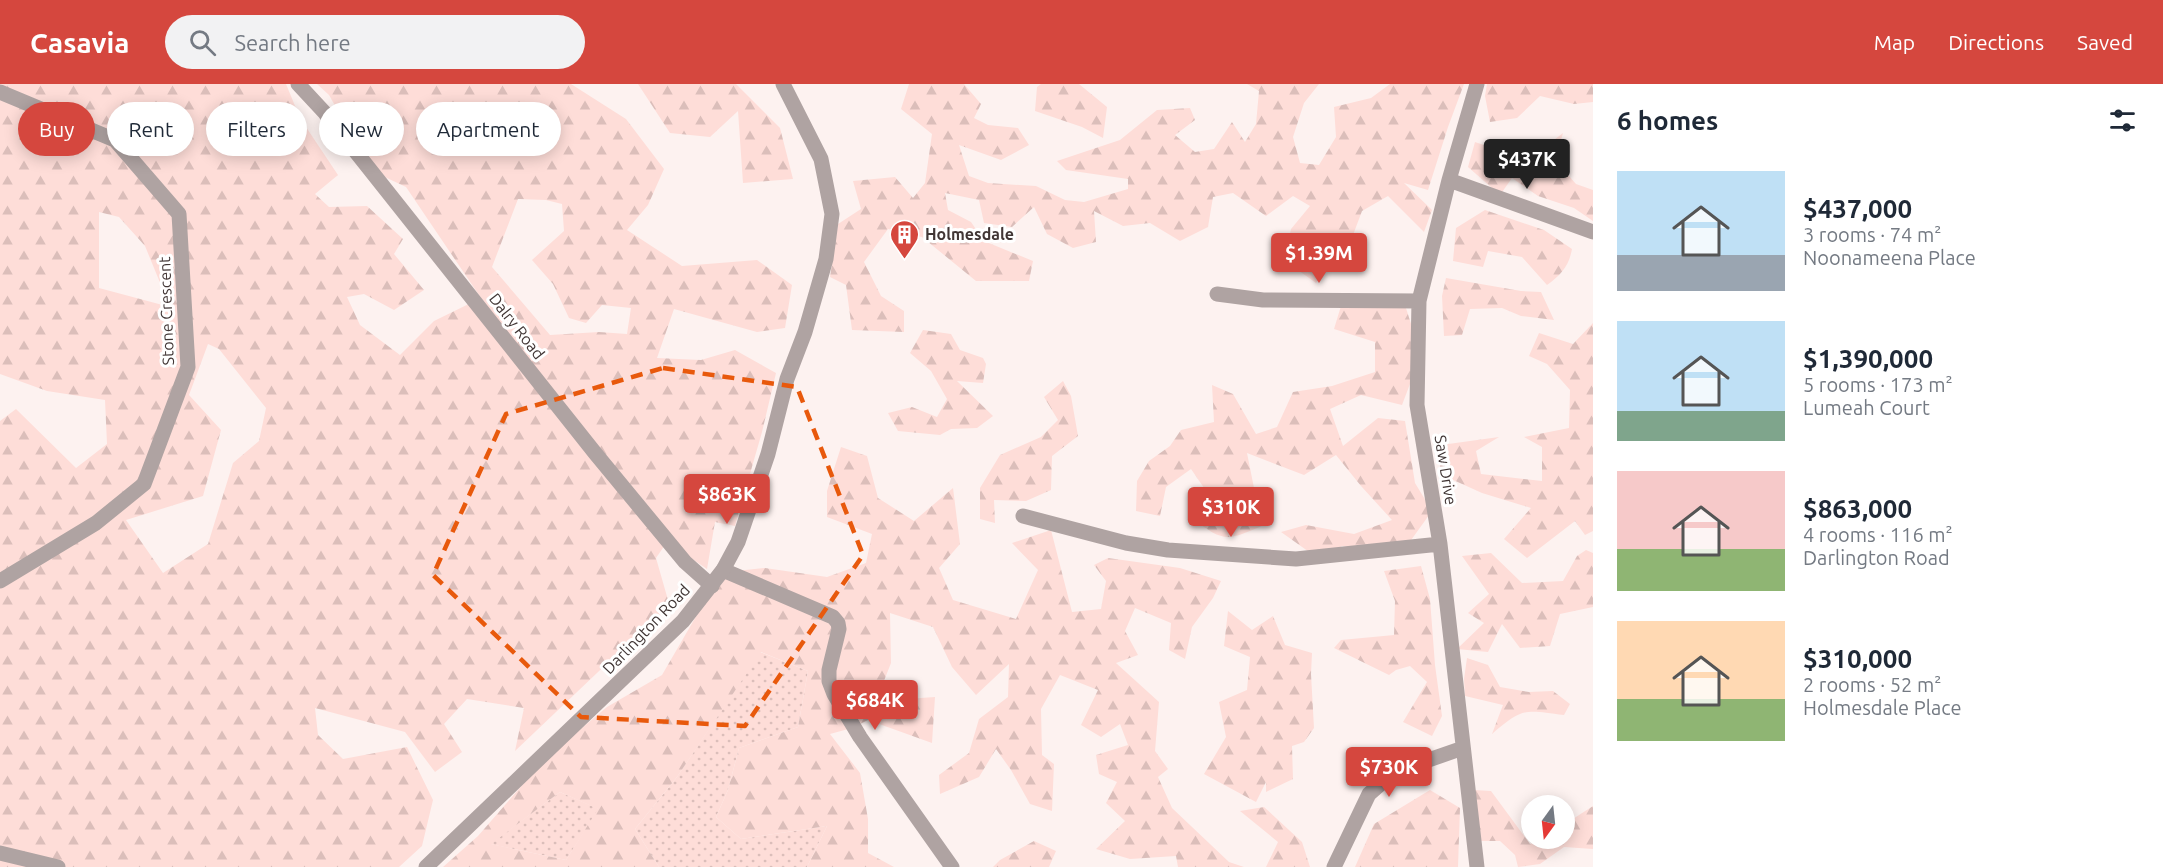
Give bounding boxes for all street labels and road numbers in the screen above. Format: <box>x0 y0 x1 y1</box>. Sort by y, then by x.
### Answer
street label: Stone Crescent <box>155 256 177 366</box>
street label: Dalry Road <box>486 290 548 362</box>
street label: Saw Drive <box>1432 434 1460 506</box>
street label: Darlington Road <box>599 581 693 677</box>

